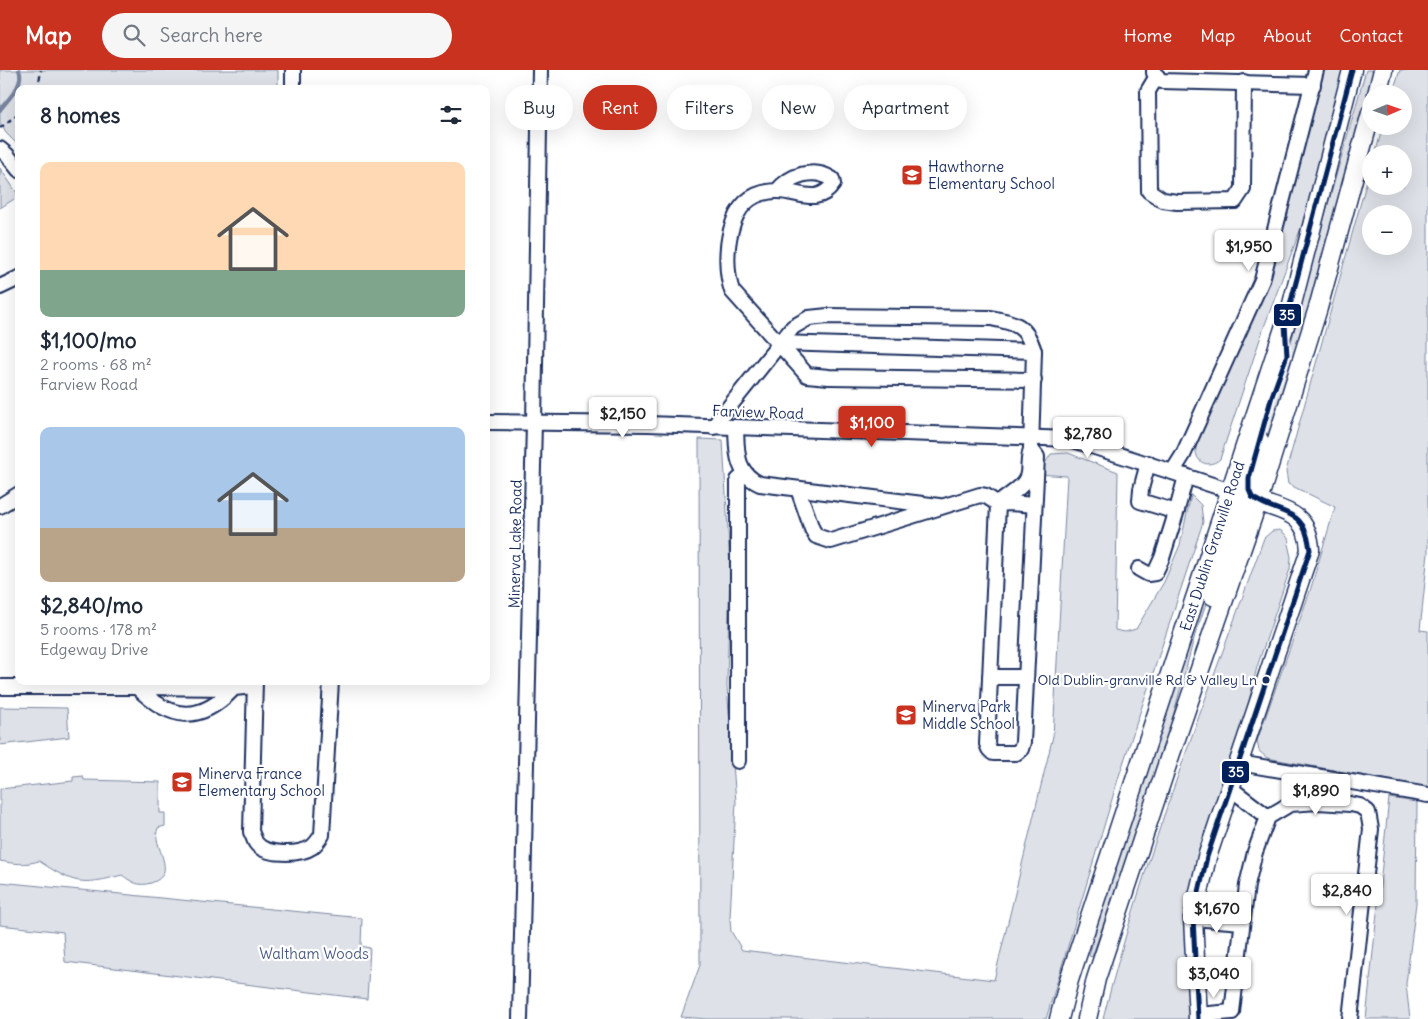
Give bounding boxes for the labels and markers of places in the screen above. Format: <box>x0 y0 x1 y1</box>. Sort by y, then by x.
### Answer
place label: Hawthorne Elementary School <box>928 157 1055 193</box>
school or university icon: Hawthorne Elementary School <box>900 163 924 187</box>
pin: $1,950 <box>1208 230 1290 272</box>
pin: $2,150 <box>582 396 664 439</box>
pin: $1,100 <box>831 406 913 448</box>
pin: $2,780 <box>1047 416 1129 459</box>
place label: Old Dublin-granville Rd & Valley Ln <box>1038 671 1257 689</box>
marker: Old Dublin-granville Rd & Valley Ln <box>1261 675 1271 685</box>
place label: Minerva Park Middle School <box>922 697 1015 733</box>
school or university icon: Minerva Park Middle School <box>894 703 918 727</box>
place label: Minerva France Elementary School <box>198 764 325 800</box>
school or university icon: Minerva France Elementary School <box>170 770 194 794</box>
pin: $1,890 <box>1275 774 1357 816</box>
pin: $2,840 <box>1306 874 1388 916</box>
pin: $1,670 <box>1176 892 1258 934</box>
pin: $3,040 <box>1173 956 1255 999</box>

